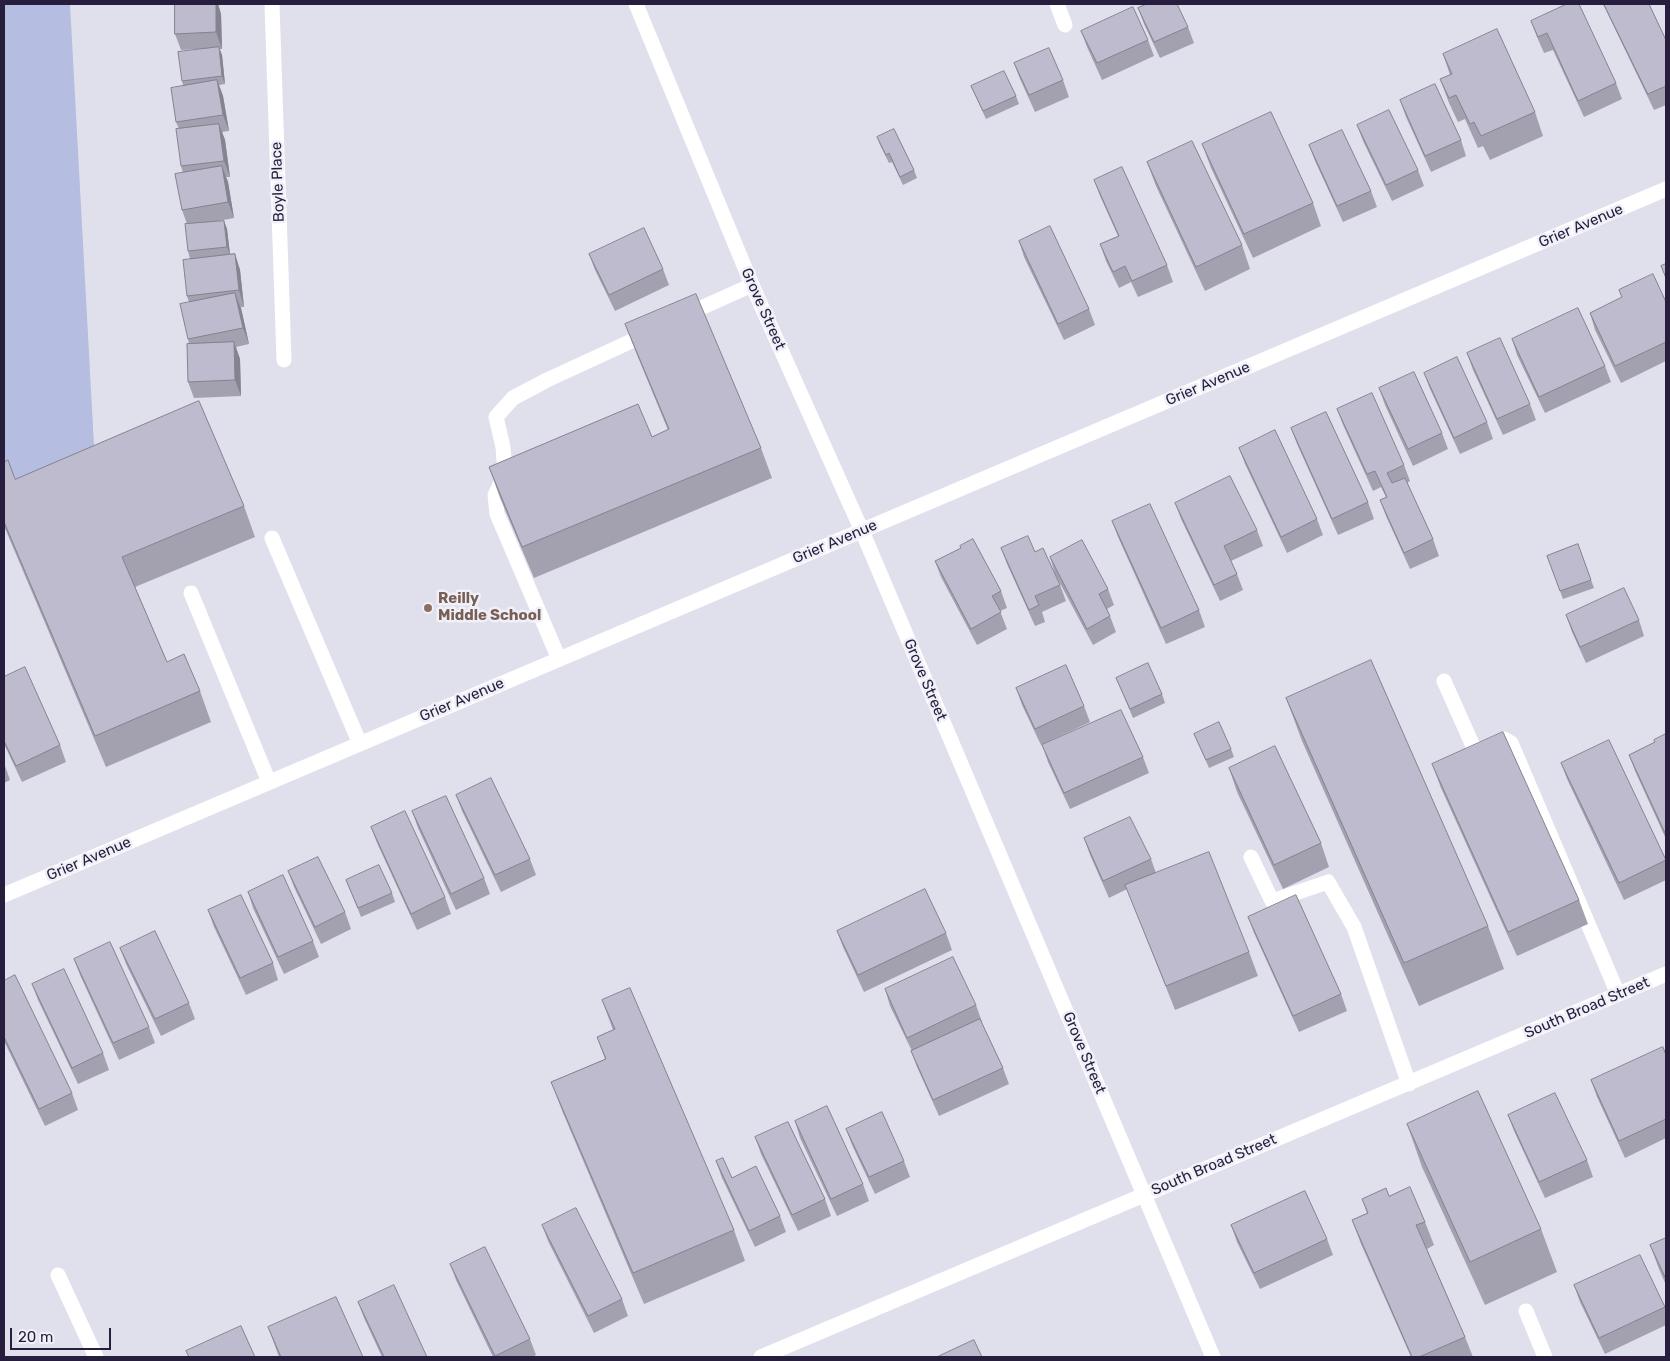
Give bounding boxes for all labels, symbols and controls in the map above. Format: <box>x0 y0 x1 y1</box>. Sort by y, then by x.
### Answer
street label: Boyle Place <box>268 141 288 223</box>
street label: Grier Avenue <box>1536 200 1626 252</box>
street label: Grove Street <box>737 265 789 353</box>
street label: Grier Avenue <box>1163 358 1253 410</box>
street label: Grier Avenue <box>790 516 880 568</box>
place label: Reilly Middle School <box>438 590 541 625</box>
marker: Reilly Middle School <box>422 602 434 614</box>
street label: Grove Street <box>900 636 950 724</box>
street label: Grier Avenue <box>417 674 507 726</box>
street label: Grier Avenue <box>44 833 134 885</box>
street label: South Broad Street <box>1522 974 1652 1042</box>
street label: Grove Street <box>1059 1009 1109 1097</box>
street label: South Broad Street <box>1149 1131 1279 1199</box>
scale bar <box>12 1318 114 1350</box>
text: 20 m <box>18 1328 53 1346</box>

